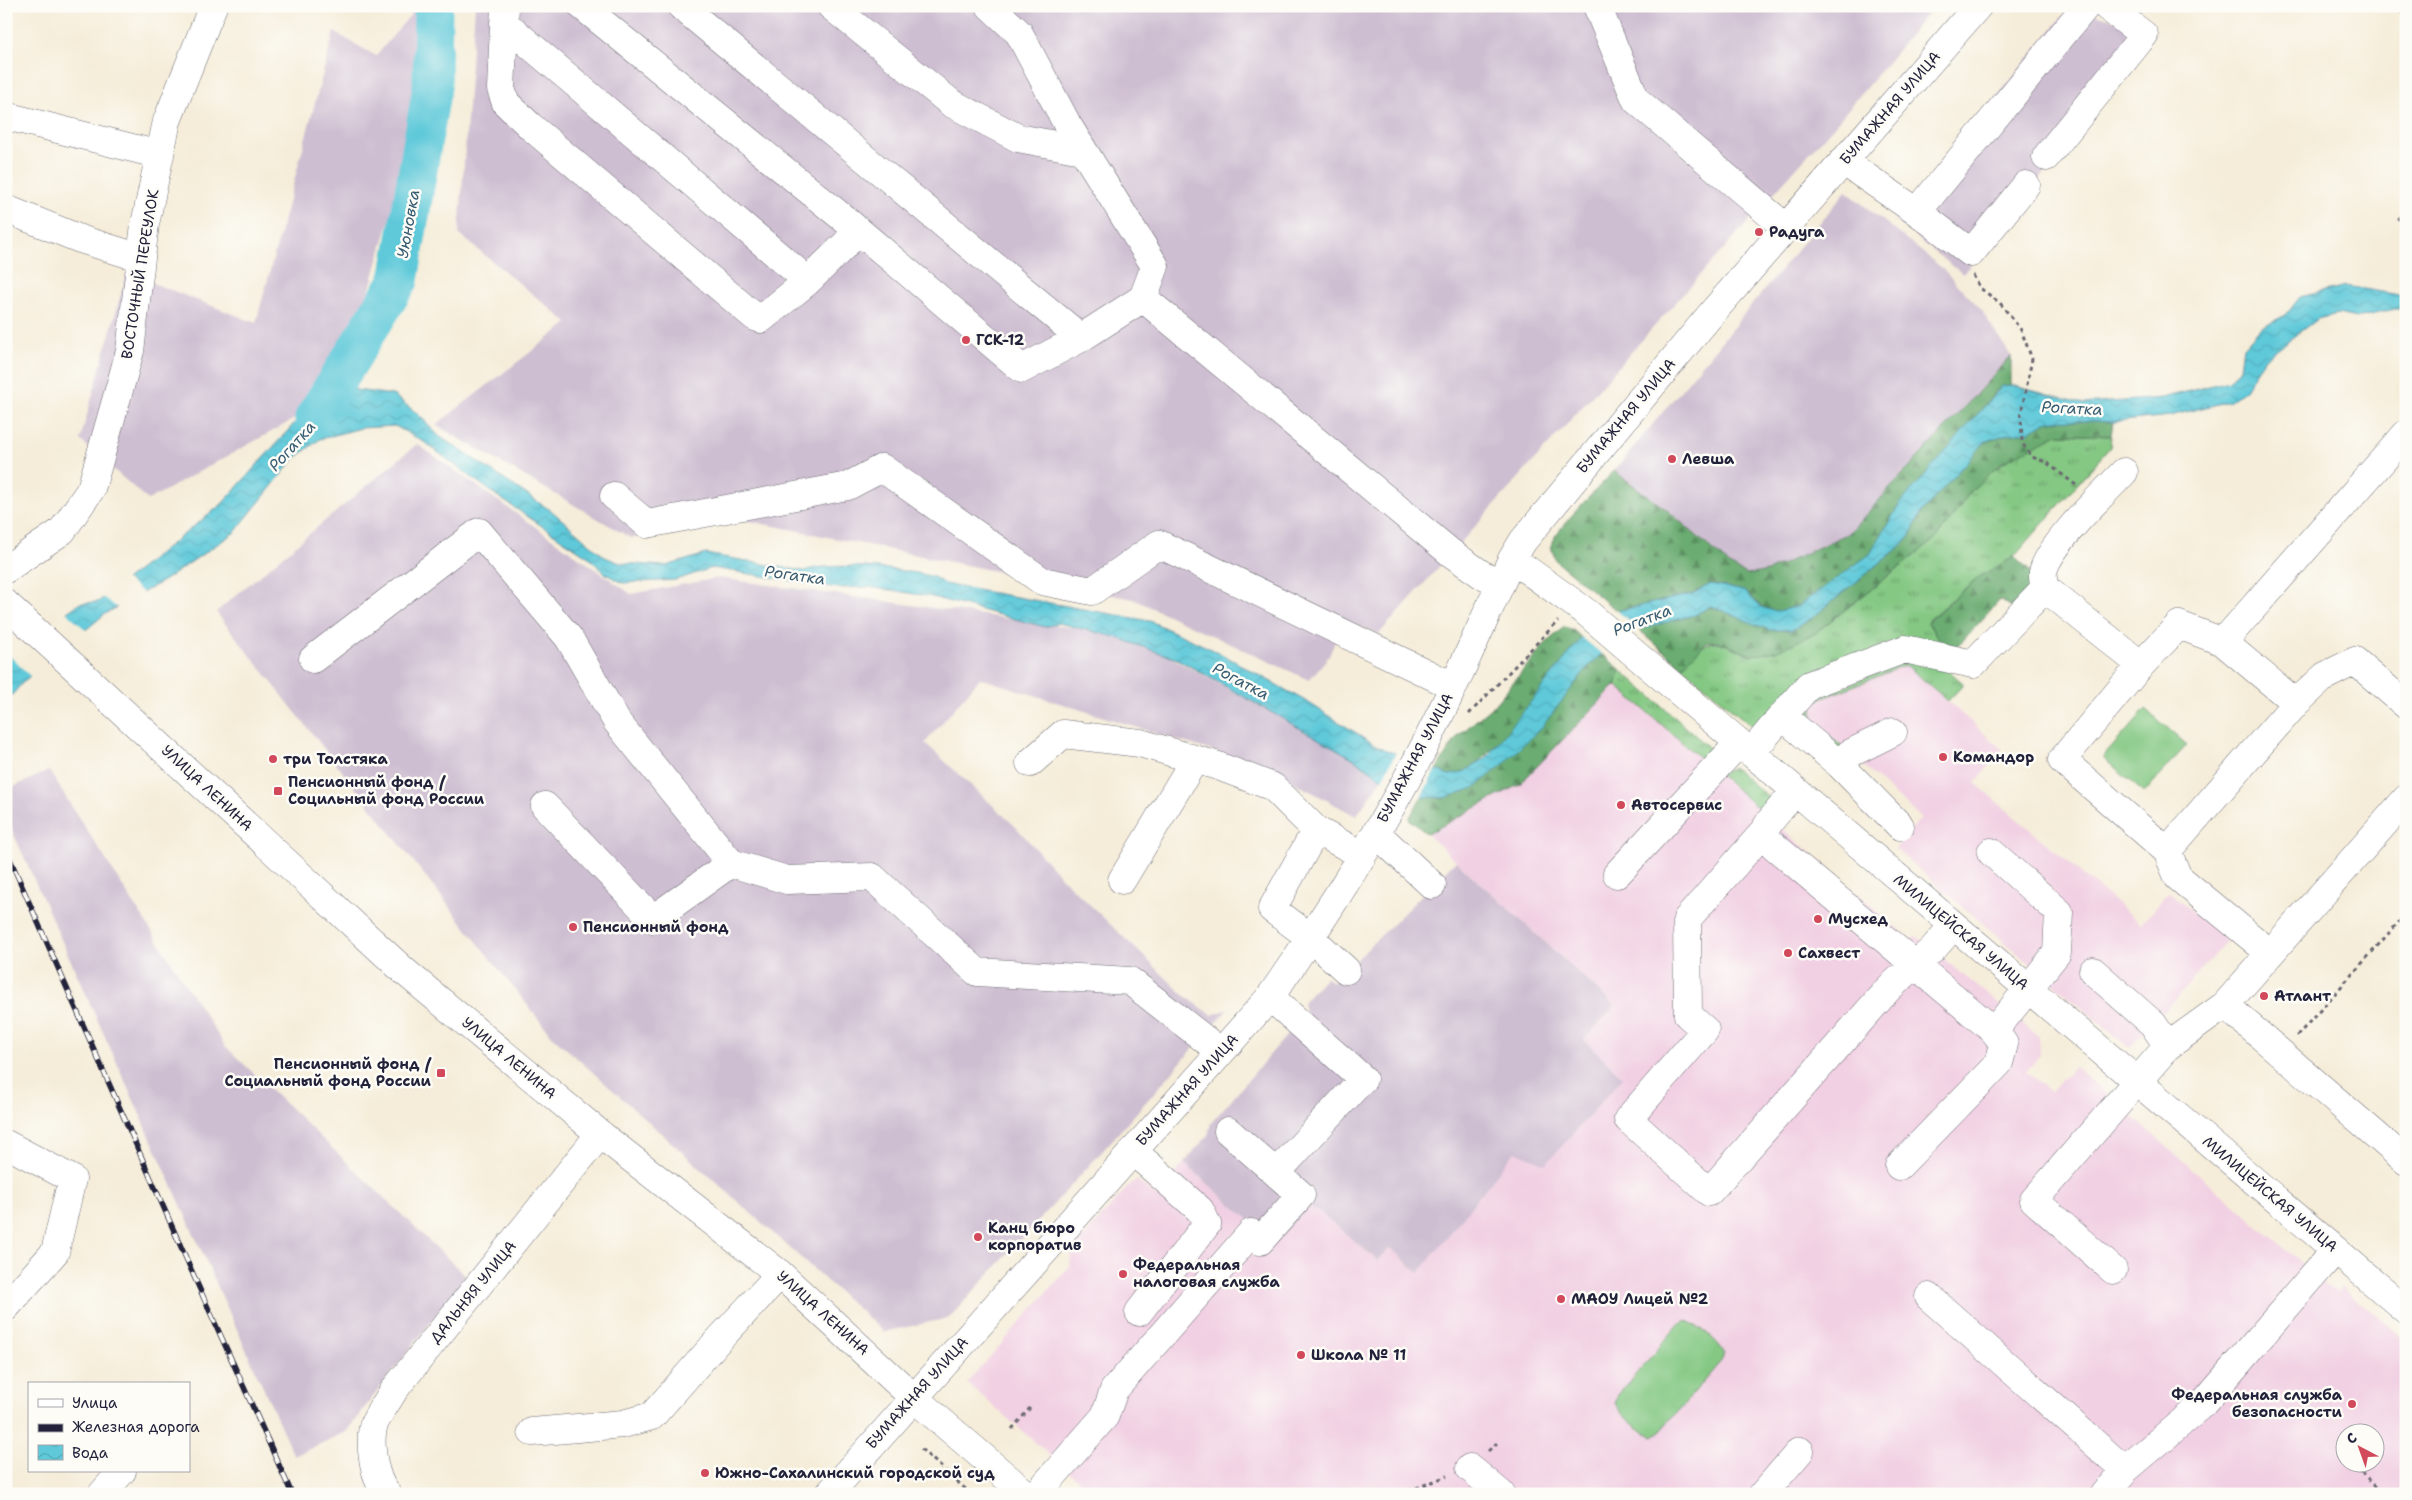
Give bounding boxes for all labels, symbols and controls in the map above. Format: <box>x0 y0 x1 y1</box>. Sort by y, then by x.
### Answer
street label: БУМАЖНАЯ УЛИЦА <box>1835 47 1945 169</box>
street label: ВОСТОЧНЫЙ ПЕРЕУЛОК <box>116 187 163 361</box>
water label: Уюновка <box>392 188 424 260</box>
place label: Радуга <box>1769 222 1825 242</box>
marker: Радуга <box>1753 226 1765 238</box>
place label: ГСК-12 <box>976 330 1025 350</box>
marker: ГСК-12 <box>960 334 972 346</box>
street label: БУМАЖНАЯ УЛИЦА <box>1572 354 1680 478</box>
water label: Рогатка <box>2041 396 2103 420</box>
water label: Рогатка <box>264 416 320 476</box>
place label: Левша <box>1682 449 1735 469</box>
marker: Левша <box>1666 453 1678 465</box>
water label: Рогатка <box>763 560 827 590</box>
water label: Рогатка <box>1610 599 1674 641</box>
water label: Рогатка <box>1209 657 1273 705</box>
street label: БУМАЖНАЯ УЛИЦА <box>1372 690 1458 826</box>
street label: УЛИЦА ЛЕНИНА <box>157 740 257 836</box>
place label: Командор <box>1953 747 2034 767</box>
place label: три Толстяка <box>283 749 388 769</box>
marker: Командор <box>1937 751 1949 763</box>
marker: три Толстяка <box>267 753 279 765</box>
place label: Пенсионный фонд / Социльный фонд России <box>288 772 485 809</box>
marker: Пенсионный фонд / Социльный фонд России <box>272 785 284 797</box>
place label: Автосервис <box>1631 795 1722 815</box>
marker: Автосервис <box>1615 799 1627 811</box>
street label: МИЛИЦЕЙСКАЯ УЛИЦА <box>1889 869 2033 995</box>
place label: Мусхед <box>1828 909 1889 929</box>
marker: Мусхед <box>1812 913 1824 925</box>
place label: Пенсионный фонд <box>583 917 729 937</box>
marker: Пенсионный фонд <box>567 921 579 933</box>
place label: Сахвест <box>1798 943 1860 963</box>
marker: Сахвест <box>1782 947 1794 959</box>
place label: Атлант <box>2274 986 2331 1006</box>
marker: Атлант <box>2258 990 2270 1002</box>
street label: УЛИЦА ЛЕНИНА <box>457 1012 561 1104</box>
street label: БУМАЖНАЯ УЛИЦА <box>1131 1030 1243 1150</box>
place label: Пенсионный фонд / Социальный фонд России <box>225 1054 433 1091</box>
marker: Пенсионный фонд / Социальный фонд России <box>435 1067 447 1079</box>
street label: МИЛИЦЕЙСКАЯ УЛИЦА <box>2198 1131 2342 1257</box>
place label: Канц бюро корпоратив <box>988 1218 1081 1255</box>
marker: Канц бюро корпоратив <box>972 1231 984 1243</box>
street label: ДАЛЬНЯЯ УЛИЦА <box>425 1236 521 1348</box>
place label: Федеральная налоговая служба <box>1133 1255 1281 1292</box>
street label: УЛИЦА ЛЕНИНА <box>773 1266 874 1360</box>
marker: Федеральная налоговая служба <box>1117 1268 1129 1280</box>
place label: МАОУ Лицей №2 <box>1571 1289 1709 1309</box>
marker: МАОУ Лицей №2 <box>1555 1293 1567 1305</box>
street label: БУМАЖНАЯ УЛИЦА <box>861 1333 973 1453</box>
place label: Школа № 11 <box>1311 1345 1406 1365</box>
marker: Школа № 11 <box>1295 1349 1307 1361</box>
legend <box>28 1382 190 1472</box>
place label: Федеральная служба безопасности <box>2171 1385 2343 1422</box>
text: Улица <box>72 1393 118 1413</box>
marker: Федеральная служба безопасности <box>2346 1398 2358 1410</box>
text: Железная дорога <box>72 1417 200 1437</box>
north arrow <box>2334 1422 2384 1472</box>
text: С <box>2342 1429 2361 1448</box>
text: Вода <box>72 1443 109 1463</box>
place label: Южно-Сахалинский городской суд <box>715 1463 995 1483</box>
marker: Южно-Сахалинский городской суд <box>699 1467 711 1479</box>

